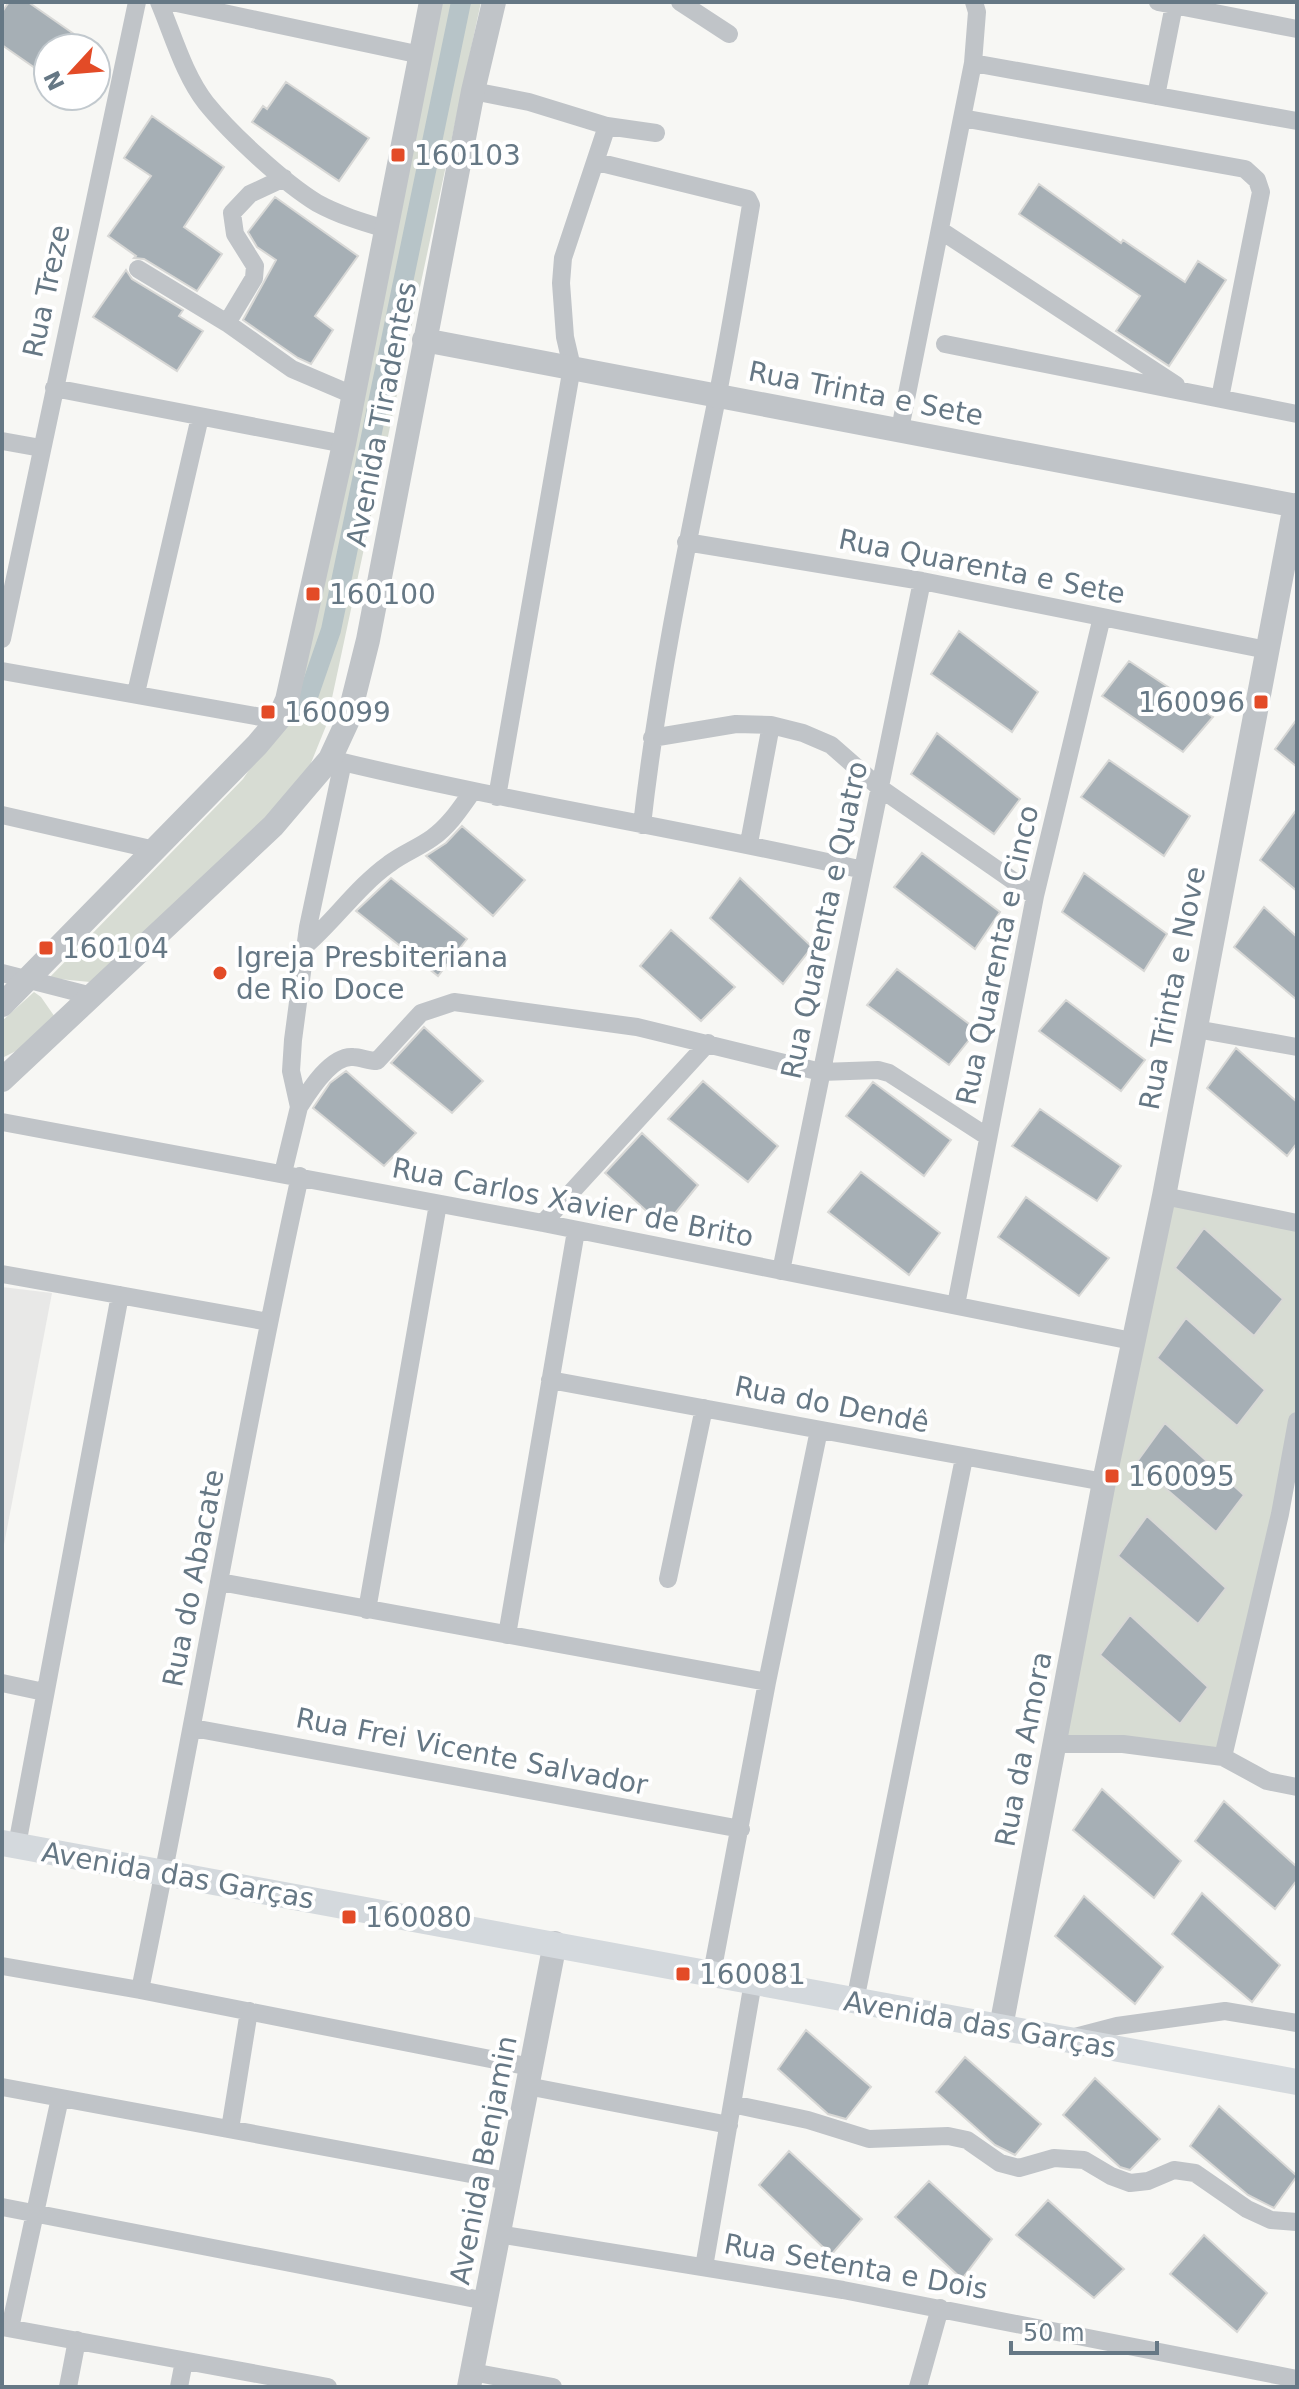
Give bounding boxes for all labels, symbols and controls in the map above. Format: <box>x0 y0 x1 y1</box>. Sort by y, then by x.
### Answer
north arrow <box>32 32 112 112</box>
text: N <box>39 67 70 94</box>
place label: 160103 <box>414 139 521 172</box>
marker: 160103 <box>389 146 407 164</box>
street label: Rua Treze <box>16 222 77 361</box>
street label: Avenida Tiradentes <box>340 279 423 549</box>
street label: Rua Trinta e Sete <box>746 355 986 432</box>
street label: Rua Quarenta e Sete <box>836 523 1128 610</box>
place label: 160100 <box>329 578 436 611</box>
marker: 160100 <box>304 585 322 603</box>
place label: 160096 <box>1138 686 1245 719</box>
marker: 160096 <box>1252 693 1270 711</box>
place label: 160099 <box>284 696 391 729</box>
marker: 160099 <box>259 703 277 721</box>
street label: Rua Quarenta e Quatro <box>775 758 874 1082</box>
street label: Rua Quarenta e Cinco <box>950 802 1045 1108</box>
street label: Rua Trinta e Nove <box>1133 864 1212 1113</box>
place label: 160104 <box>62 932 169 965</box>
marker: 160104 <box>37 939 55 957</box>
place label: Igreja Presbiteriana de Rio Doce <box>236 941 508 1006</box>
marker: Igreja Presbiteriana de Rio Doce <box>211 964 229 982</box>
street label: Rua Carlos Xavier de Brito <box>389 1151 756 1254</box>
street label: Rua do Dendê <box>732 1369 932 1440</box>
place label: 160095 <box>1128 1460 1235 1493</box>
street label: Rua do Abacate <box>156 1467 231 1690</box>
marker: 160095 <box>1103 1467 1121 1485</box>
street label: Rua da Amora <box>988 1649 1059 1849</box>
street label: Rua Frei Vicente Salvador <box>293 1701 651 1802</box>
street label: Avenida das Garças <box>39 1835 317 1916</box>
place label: 160080 <box>365 1901 472 1934</box>
marker: 160080 <box>340 1908 358 1926</box>
place label: 160081 <box>699 1958 806 1991</box>
marker: 160081 <box>674 1965 692 1983</box>
street label: Avenida das Garças <box>841 1984 1119 2065</box>
street label: Avenida Benjamin <box>443 2033 524 2287</box>
street label: Rua Setenta e Dois <box>721 2227 990 2306</box>
scale bar <box>1011 2305 1157 2355</box>
text: 50 m <box>1023 2319 1085 2347</box>

